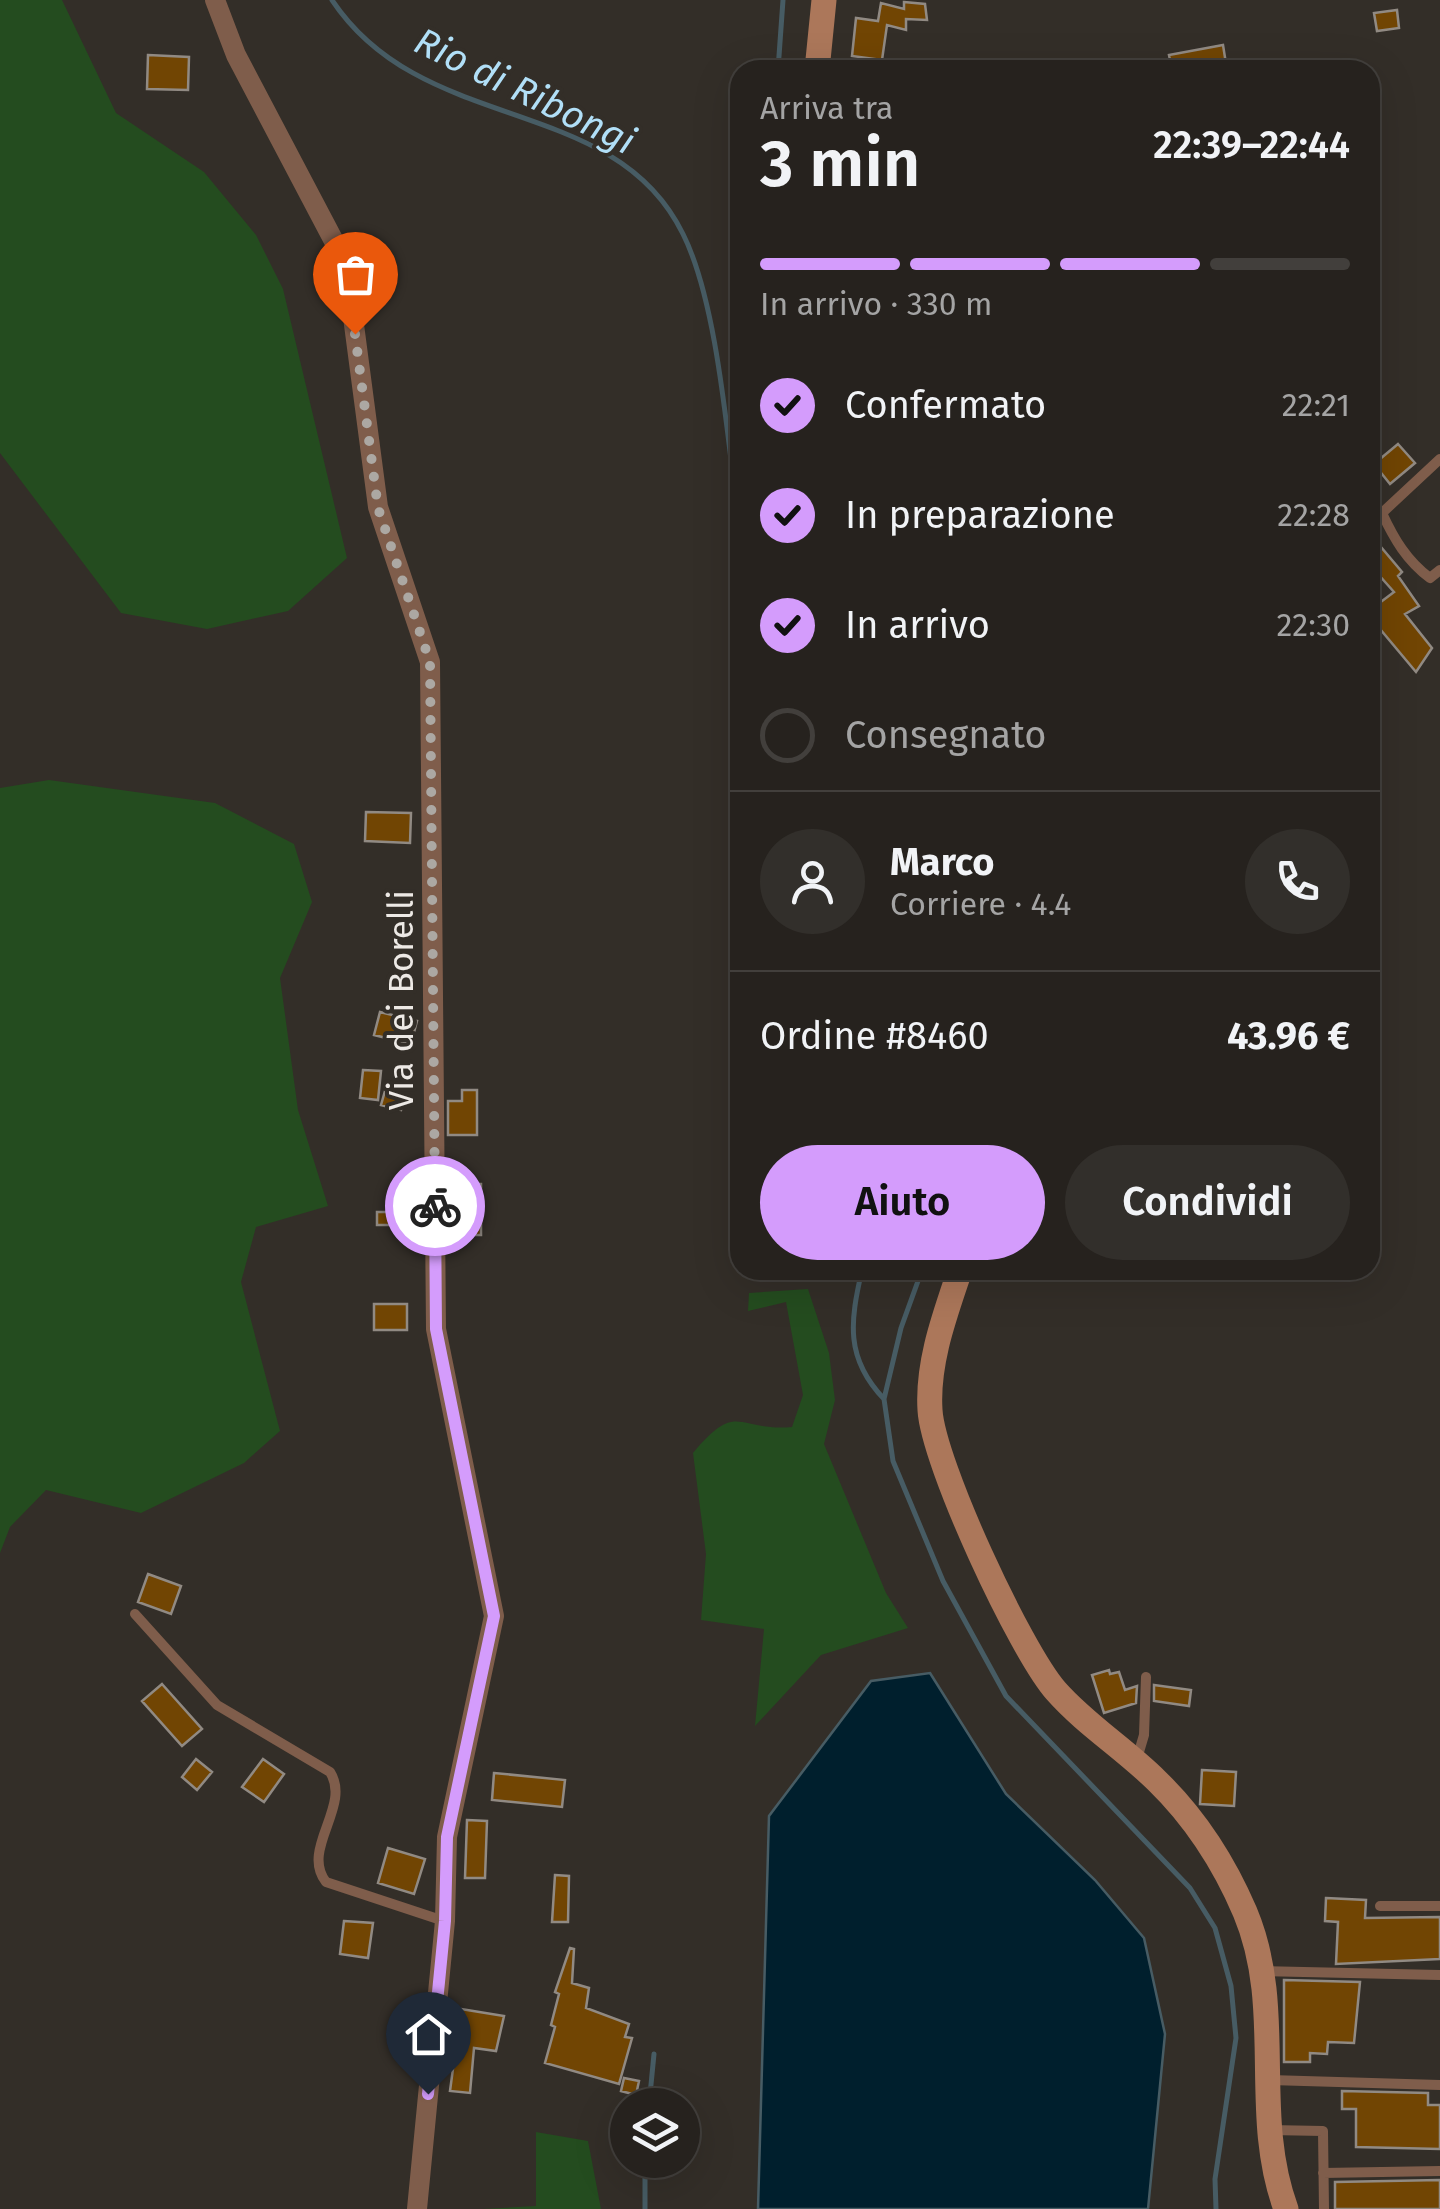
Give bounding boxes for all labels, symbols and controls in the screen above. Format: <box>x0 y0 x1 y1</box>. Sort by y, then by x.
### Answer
water label: Rio di Ribongi <box>407 18 643 164</box>
text: Arriva tra <box>760 89 893 127</box>
text: 22:39–22:44 <box>1153 122 1350 168</box>
text: 3 min <box>760 125 920 203</box>
pin <box>313 232 398 335</box>
icon: bag <box>328 247 383 302</box>
text: In arrivo · 330 m <box>760 285 992 323</box>
icon: check <box>760 378 815 433</box>
text: Confermato <box>845 382 1046 428</box>
text: 22:21 <box>1282 386 1350 424</box>
icon: check <box>760 488 815 543</box>
text: In preparazione <box>845 492 1115 538</box>
text: 22:28 <box>1277 496 1350 534</box>
icon: check <box>760 598 815 653</box>
text: In arrivo <box>845 602 990 648</box>
text: 22:30 <box>1277 606 1350 644</box>
text: Consegnato <box>845 712 1046 758</box>
button: person <box>760 829 865 934</box>
button: phone <box>1245 829 1350 934</box>
text: Marco <box>890 839 994 885</box>
text: Corriere · 4.4 <box>890 885 1071 923</box>
street label: Via dei Borelli <box>380 890 422 1110</box>
text: Ordine #8460 <box>760 1013 989 1059</box>
text: 43.96 € <box>1227 1013 1350 1059</box>
button: Aiuto <box>760 1145 1045 1260</box>
button: Condividi <box>1065 1145 1350 1260</box>
courier <box>385 1156 485 1256</box>
icon: bike <box>408 1179 463 1234</box>
pin <box>386 1992 471 2095</box>
icon: home <box>401 2007 456 2062</box>
map controls <box>610 2088 700 2178</box>
button: layers <box>610 2088 700 2178</box>

